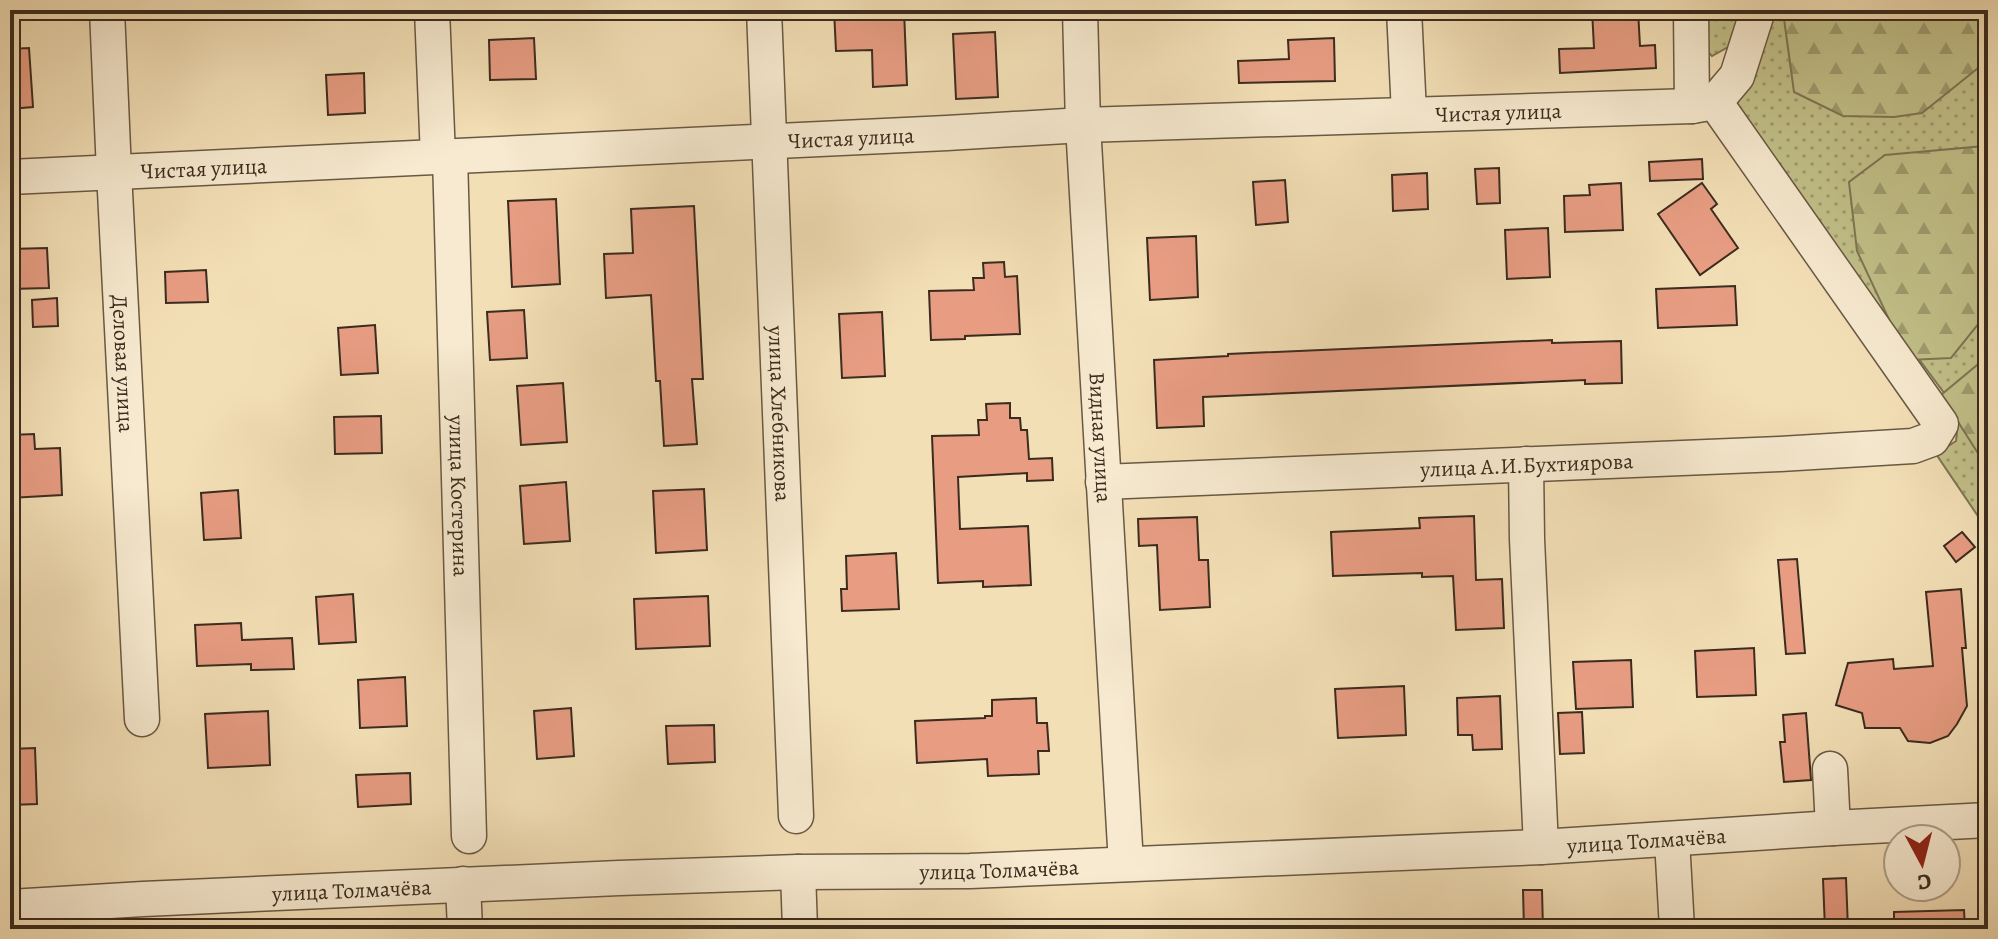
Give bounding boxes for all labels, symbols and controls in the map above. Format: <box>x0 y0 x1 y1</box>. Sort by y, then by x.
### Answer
street label: Чистая улица <box>1435 96 1563 130</box>
street label: Чистая улица <box>787 121 916 156</box>
street label: Чистая улица <box>140 151 269 187</box>
street label: Деловая улица <box>104 294 141 434</box>
street label: улица Хлебникова <box>761 324 798 503</box>
street label: Видная улица <box>1081 371 1119 504</box>
street label: улица Костерина <box>441 414 476 578</box>
street label: улица А.И.Бухтиярова <box>1418 446 1635 485</box>
street label: улица Толмачёва <box>1565 821 1728 861</box>
north arrow <box>1882 823 1962 903</box>
street label: улица Толмачёва <box>918 852 1080 887</box>
text: С <box>1916 866 1933 898</box>
street label: улица Толмачёва <box>270 872 433 909</box>

